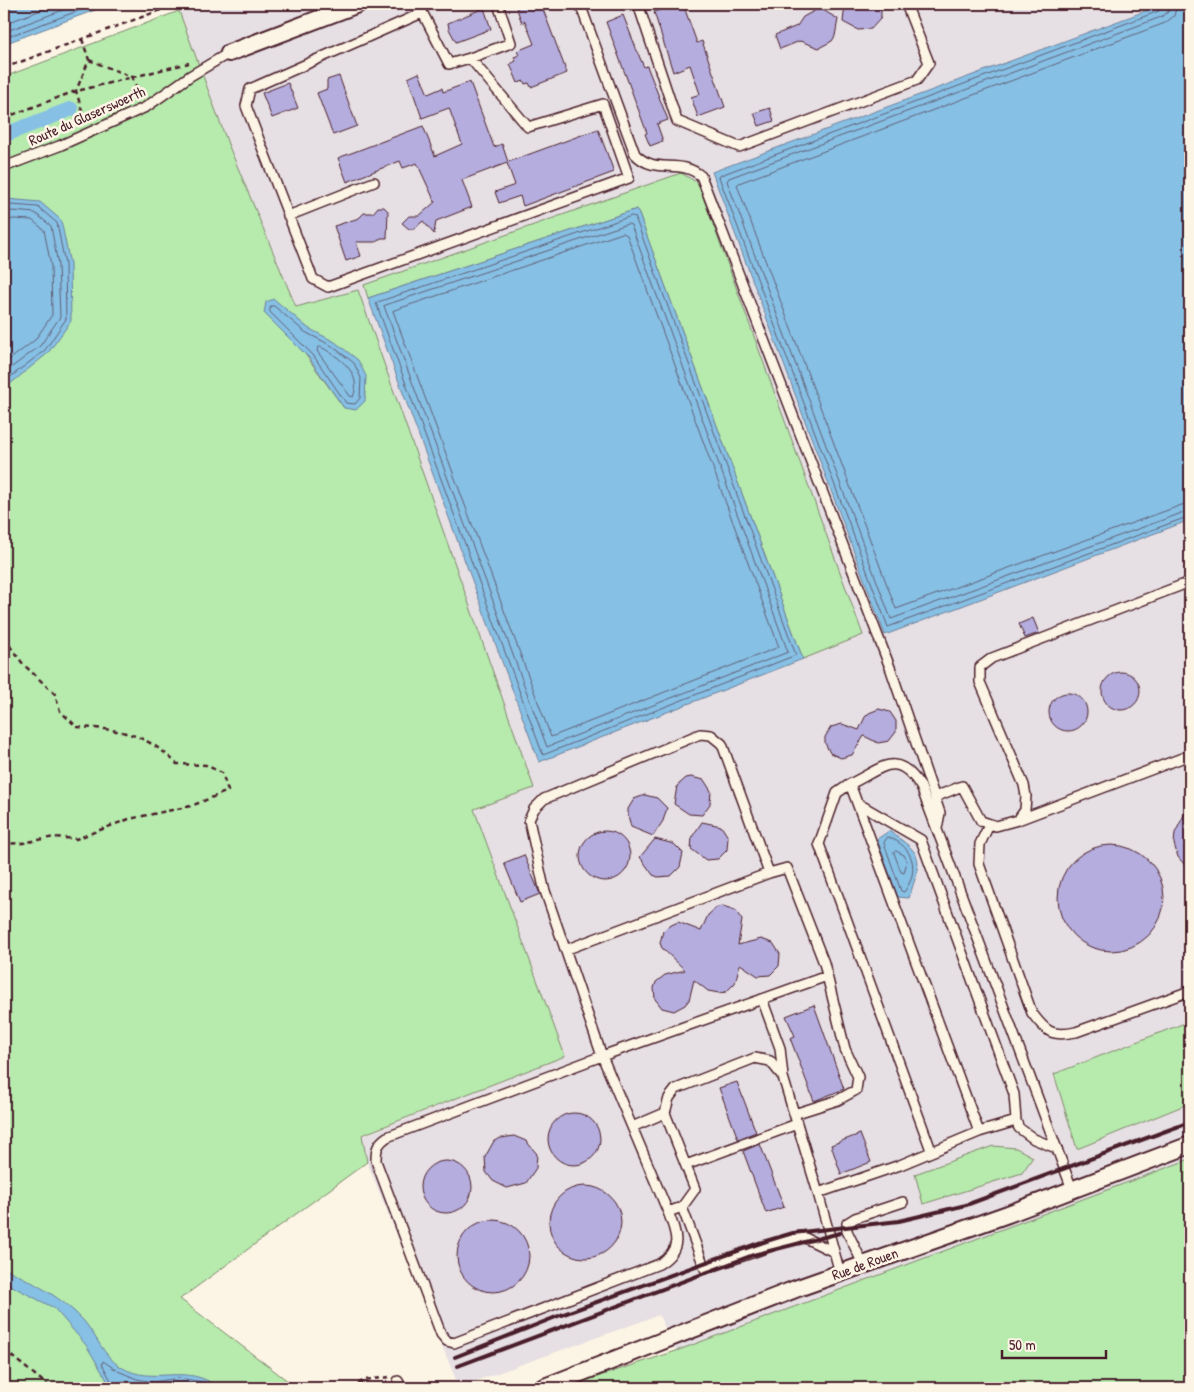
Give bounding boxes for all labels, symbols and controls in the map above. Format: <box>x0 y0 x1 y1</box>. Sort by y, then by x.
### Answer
street label: Route du Glaserswoerth <box>25 80 148 151</box>
street label: Rue de Rouen <box>829 1242 901 1285</box>
scale bar <box>1002 1327 1105 1359</box>
text: 50 m <box>1009 1334 1036 1355</box>

